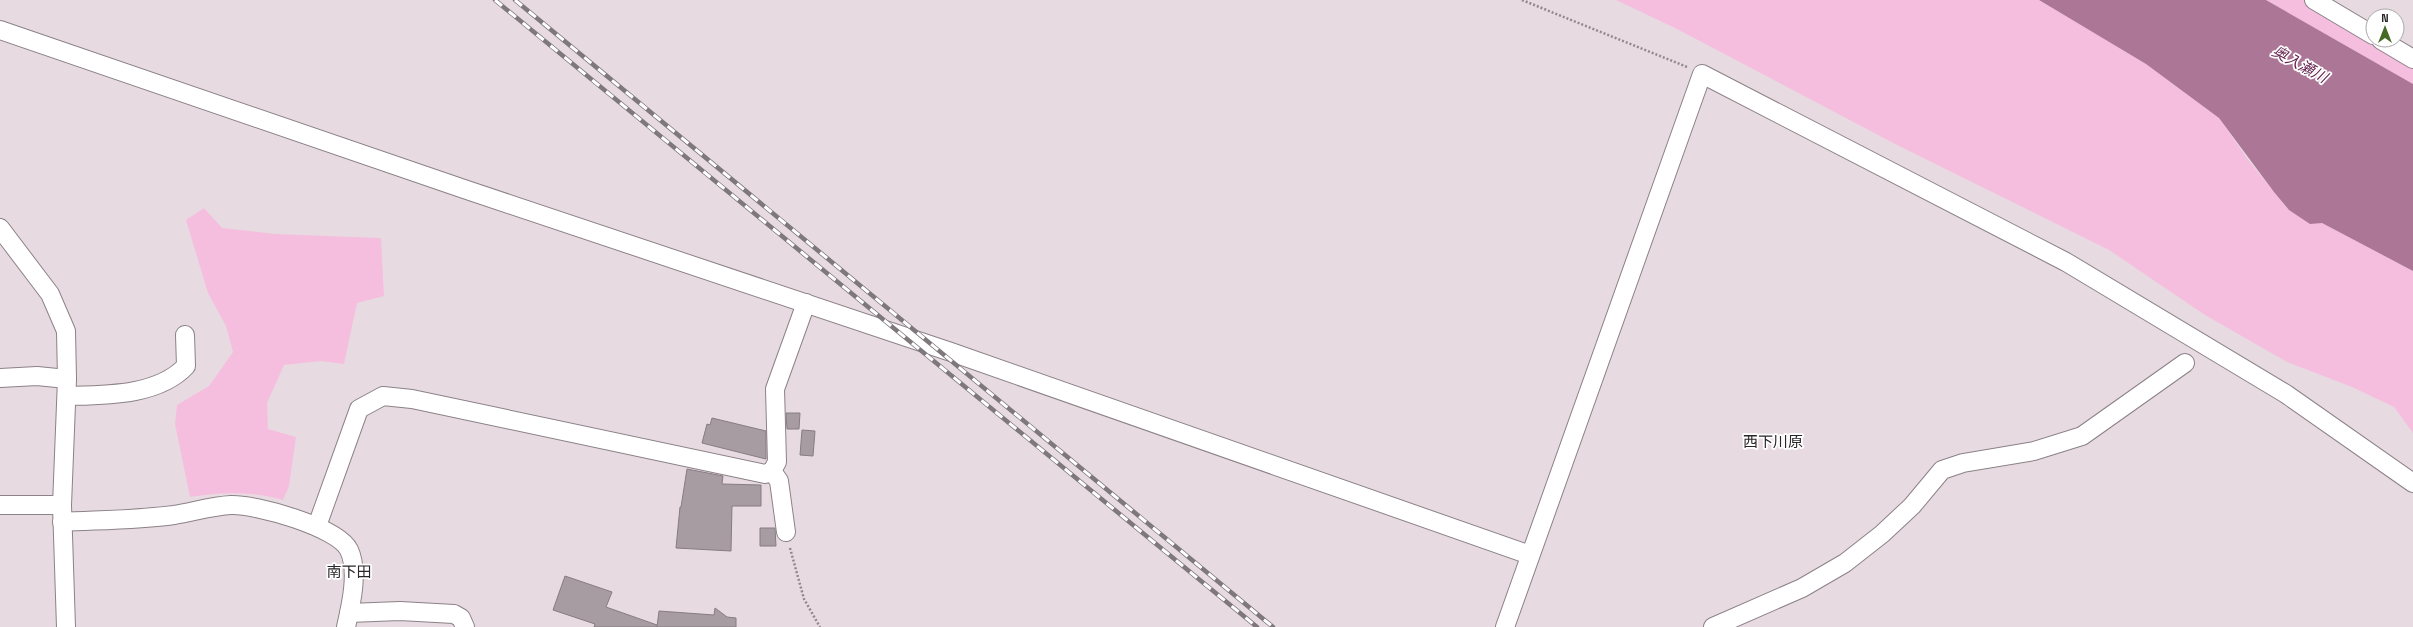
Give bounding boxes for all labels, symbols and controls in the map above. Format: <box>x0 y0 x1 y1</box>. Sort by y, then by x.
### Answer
north arrow <box>2365 8 2405 48</box>
text: N <box>2381 11 2389 25</box>
water label: 奥入瀬川 <box>2269 41 2333 88</box>
district label: 西下川原 <box>1743 432 1803 451</box>
district label: 南下田 <box>326 562 372 581</box>

